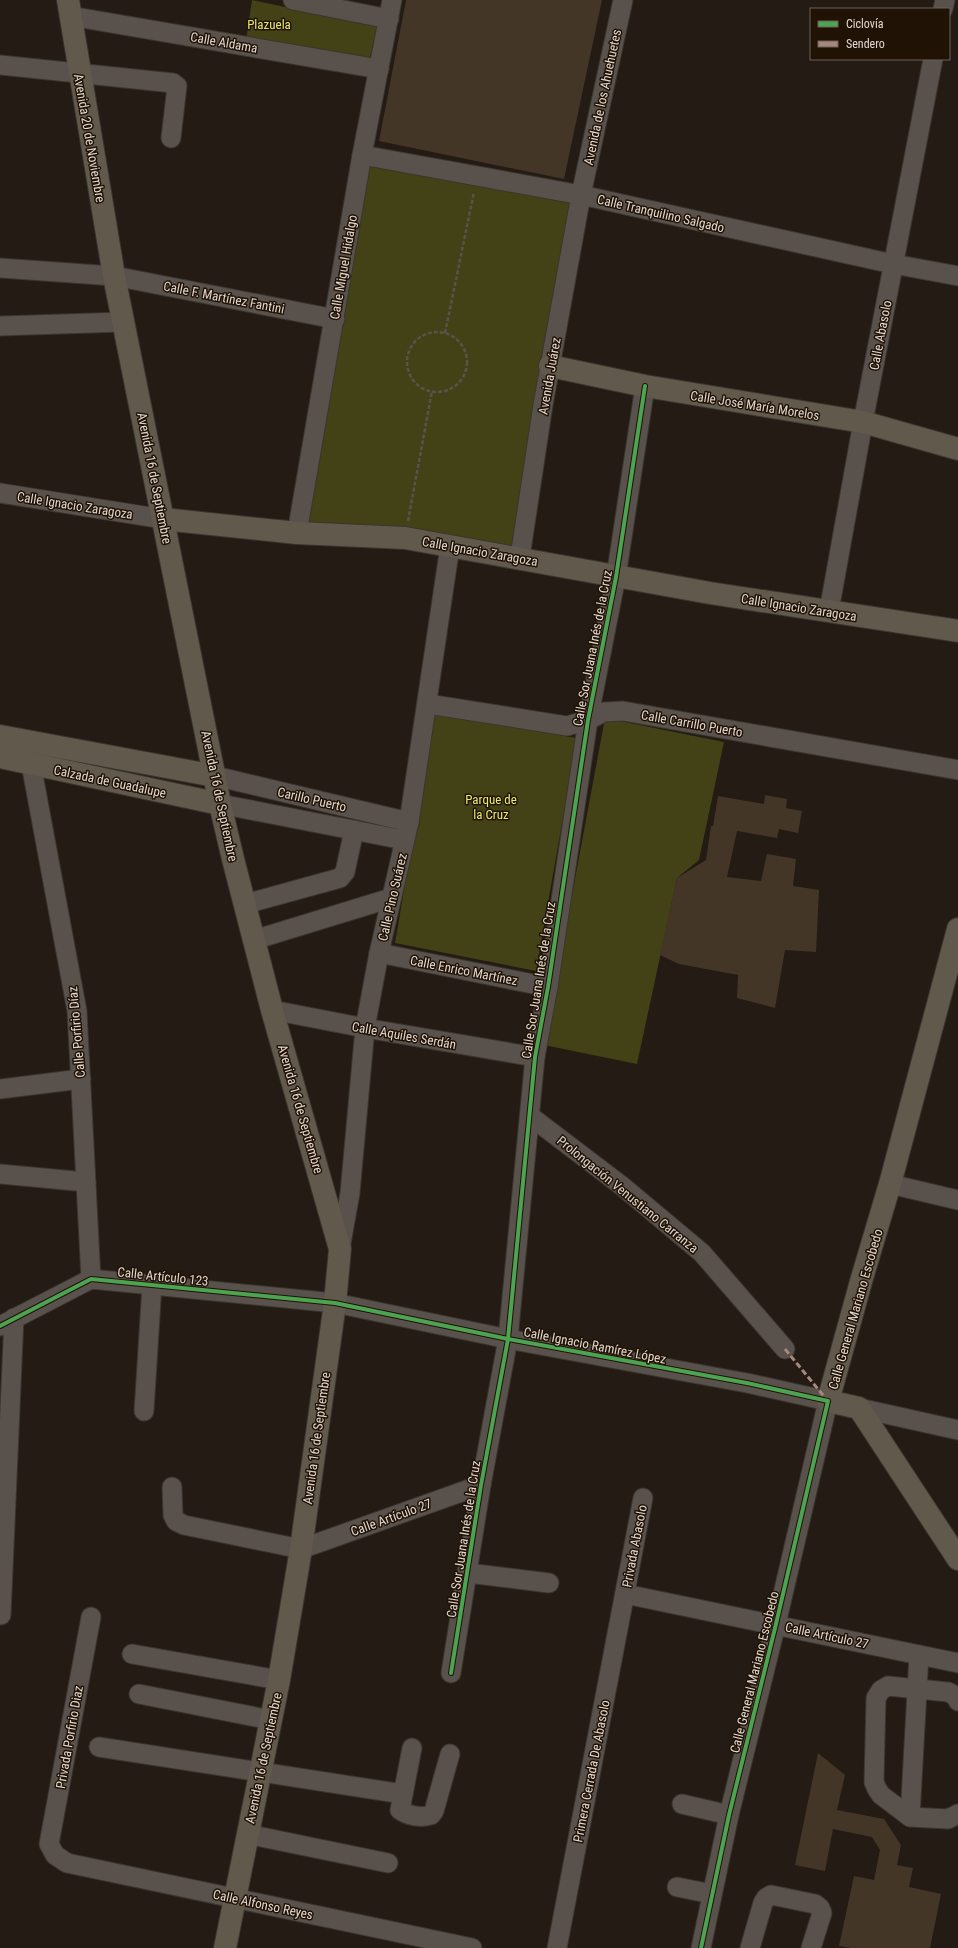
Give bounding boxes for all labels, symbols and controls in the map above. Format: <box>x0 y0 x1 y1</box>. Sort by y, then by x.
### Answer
legend <box>810 8 950 60</box>
park label: Plazuela <box>247 17 291 32</box>
text: Ciclovía <box>846 17 884 31</box>
street label: Avenida de los Ahuehuetes <box>581 28 624 166</box>
street label: Calle Aldama <box>189 29 259 56</box>
text: Sendero <box>846 37 885 51</box>
street label: Avenida 20 de Noviembre <box>71 73 108 204</box>
street label: Calle Tranquilino Salgado <box>596 192 726 235</box>
street label: Calle Miguel Hidalgo <box>327 214 360 321</box>
street label: Calle F. Martínez Fantini <box>162 278 286 317</box>
street label: Calle Abasolo <box>866 299 895 371</box>
street label: Avenida Juárez <box>535 336 564 416</box>
street label: Calle José María Morelos <box>689 388 821 423</box>
street label: Avenida 16 de Septiembre <box>134 411 175 545</box>
street label: Calle Ignacio Zaragoza <box>16 489 134 522</box>
street label: Calle Ignacio Zaragoza <box>421 534 539 569</box>
street label: Calle Sor Juana Inés de la Cruz <box>570 568 615 727</box>
street label: Calle Ignacio Zaragoza <box>740 591 858 624</box>
street label: Calle Carrillo Puerto <box>640 707 744 740</box>
street label: Avenida 16 de Septiembre <box>198 729 241 863</box>
street label: Calzada de Guadalupe <box>52 762 167 801</box>
street label: Carillo Puerto <box>276 784 348 815</box>
park label: Parque de la Cruz <box>465 792 517 822</box>
street label: Calle Pino Suárez <box>375 852 410 942</box>
street label: Calle Sor Juana Inés de la Cruz <box>519 900 558 1060</box>
street label: Calle Enrico Martínez <box>409 953 519 988</box>
street label: Calle Porfirio Díaz <box>65 985 88 1078</box>
street label: Calle Aquiles Serdán <box>351 1019 457 1052</box>
street label: Avenida 16 de Septiembre <box>275 1043 326 1175</box>
street label: Prolongación Venustiano Carranza <box>554 1133 701 1256</box>
street label: Calle General Mariano Escobedo <box>825 1227 886 1391</box>
street label: Calle Artículo 123 <box>117 1264 209 1289</box>
street label: Calle Ignacio Ramírez López <box>522 1324 668 1367</box>
street label: Avenida 16 de Septiembre <box>300 1371 333 1505</box>
street label: Calle Sor Juana Inés de la Cruz <box>444 1459 483 1619</box>
street label: Calle Artículo 27 <box>349 1496 434 1539</box>
street label: Privada Abasolo <box>619 1504 650 1589</box>
street label: Calle General Mariano Escobedo <box>727 1590 782 1755</box>
street label: Calle Artículo 27 <box>784 1619 870 1652</box>
street label: Privada Porfirio Diaz <box>53 1684 86 1790</box>
street label: Avenida 16 de Septiembre <box>242 1691 285 1825</box>
street label: Primera Cerrada De Abasolo <box>570 1699 613 1843</box>
street label: Calle Alfonso Reyes <box>212 1887 314 1922</box>

